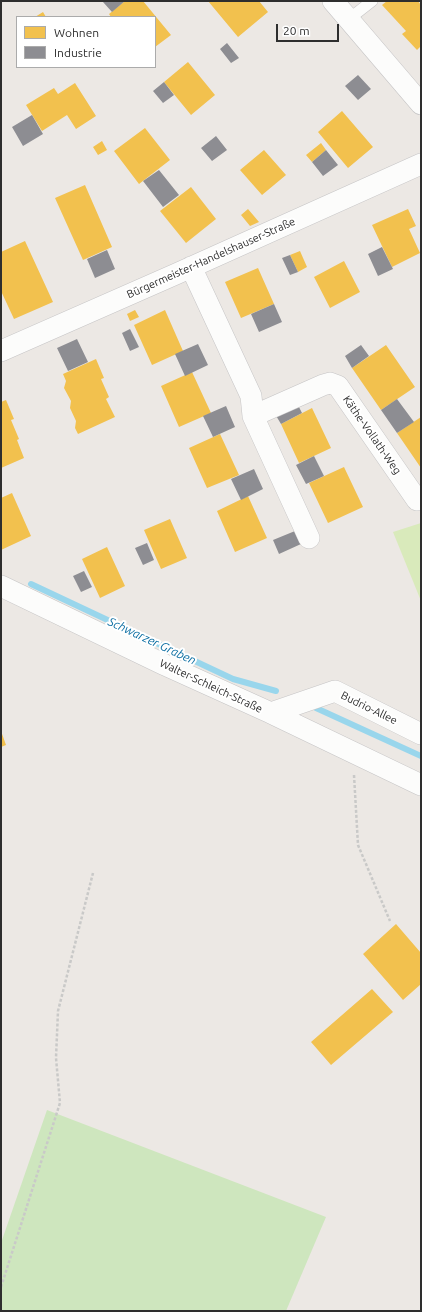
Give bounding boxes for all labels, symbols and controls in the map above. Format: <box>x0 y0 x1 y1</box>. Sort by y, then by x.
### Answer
legend <box>16 16 156 68</box>
scale bar <box>278 16 341 42</box>
text: 20 m <box>283 24 310 37</box>
text: Wohnen <box>54 26 99 39</box>
text: Industrie <box>54 46 102 59</box>
street label: Bürgermeister-Handelshauser-Straße <box>125 215 297 301</box>
street label: Käthe-Vollath-Weg <box>340 393 404 477</box>
water label: Schwarzer Graben <box>106 614 198 668</box>
street label: Walter-Schleich-Straße <box>157 656 265 716</box>
street label: Budrio-Allee <box>339 689 399 727</box>

